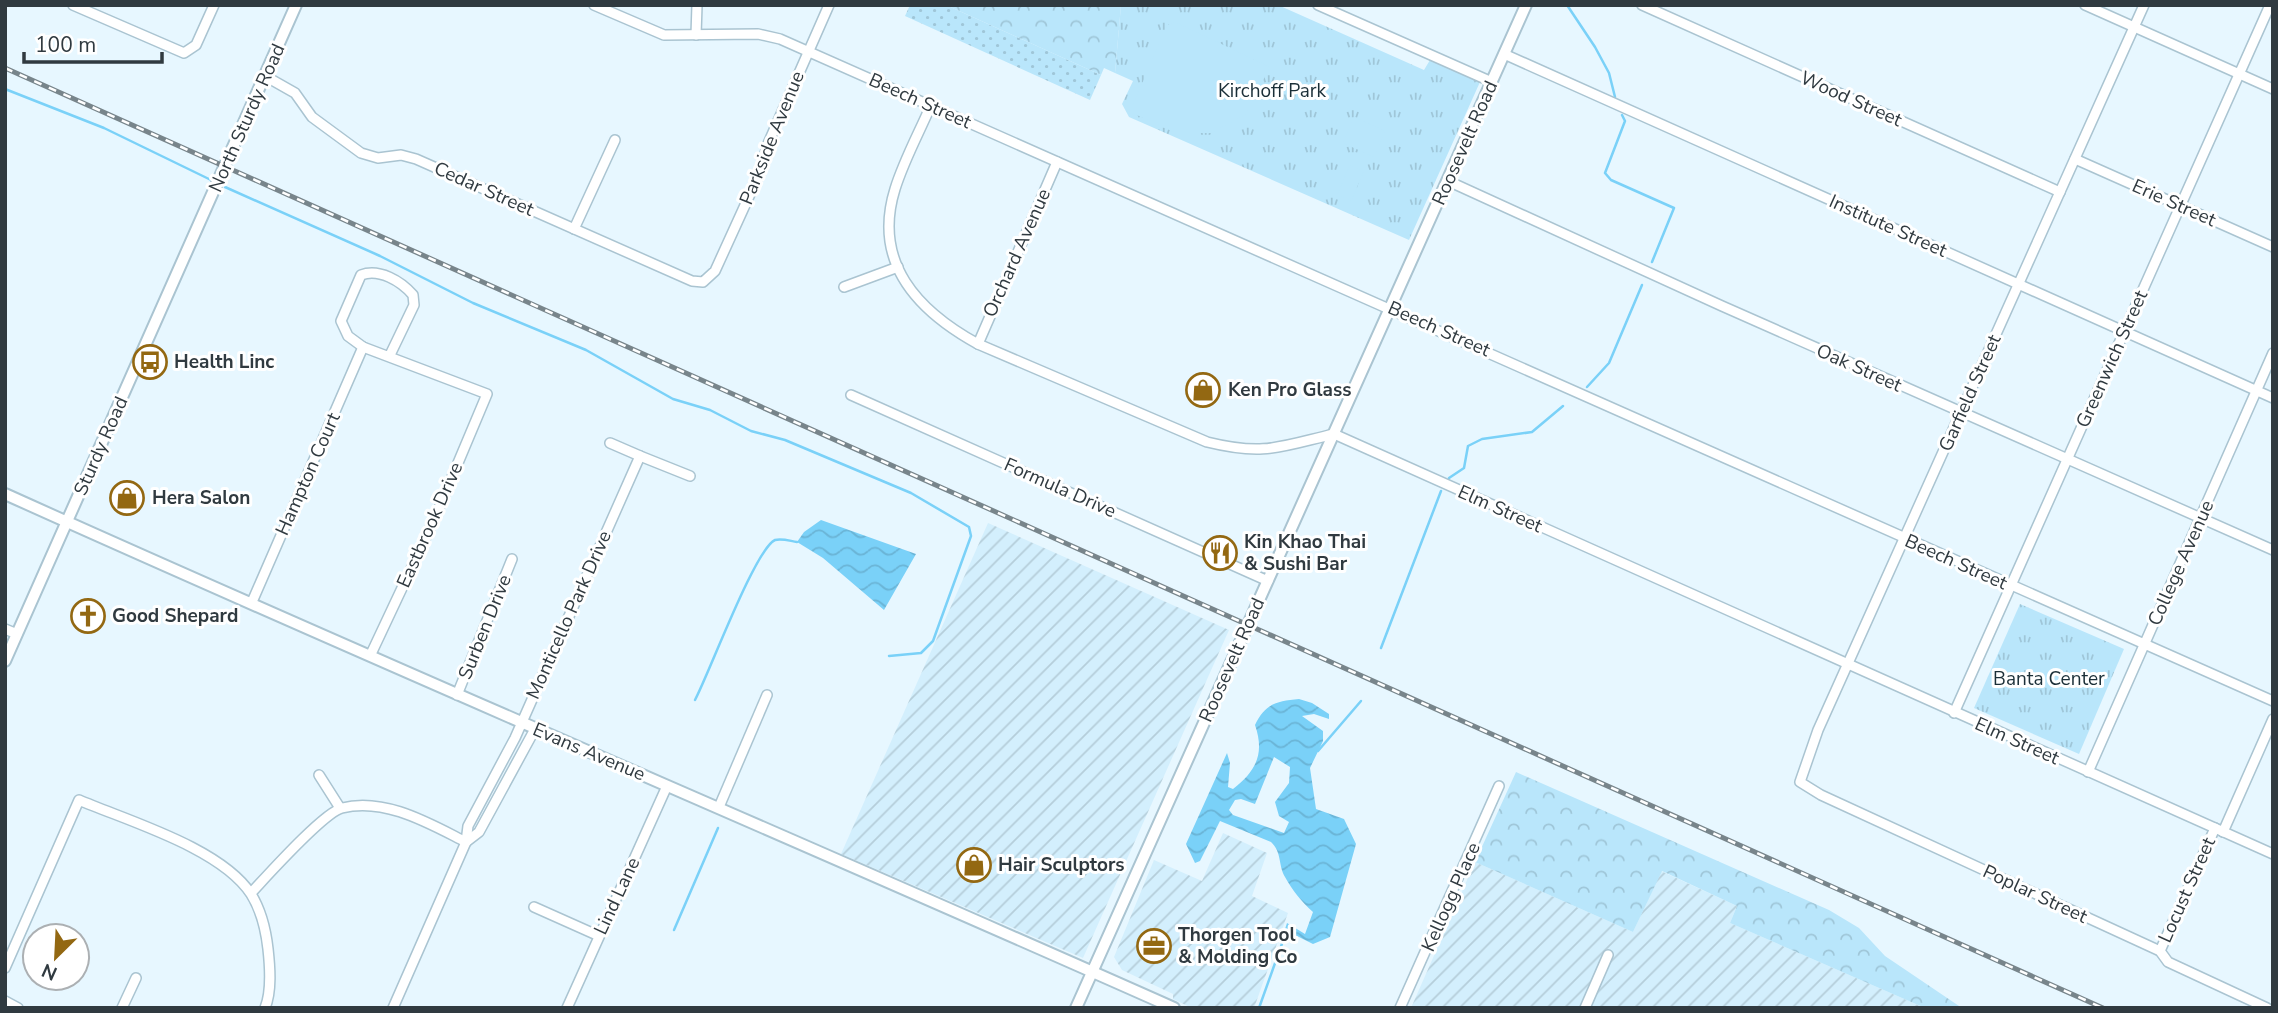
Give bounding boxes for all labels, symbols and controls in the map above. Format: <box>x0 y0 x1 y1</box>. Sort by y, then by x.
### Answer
scale bar <box>24 21 163 65</box>
text: 100 m <box>35 31 96 59</box>
street label: North Sturdy Road <box>203 40 291 196</box>
street label: Wood Street <box>1796 65 1906 133</box>
street label: Parkside Avenue <box>733 67 811 209</box>
street label: Beech Street <box>865 67 976 135</box>
street label: Roosevelt Road <box>1426 77 1504 209</box>
park label: Kirchoff Park <box>1218 78 1327 104</box>
street label: Cedar Street <box>430 155 538 223</box>
street label: Erie Street <box>2128 173 2220 233</box>
street label: Orchard Avenue <box>977 185 1057 321</box>
street label: Institute Street <box>1825 188 1951 264</box>
street label: Greenwich Street <box>2070 286 2154 432</box>
street label: Beech Street <box>1384 295 1495 363</box>
street label: Garfield Street <box>1933 330 2007 455</box>
street label: Oak Street <box>1812 338 1906 398</box>
bus stop icon: Health Linc <box>131 343 169 381</box>
place label: Health Linc <box>174 349 274 375</box>
shop icon: Ken Pro Glass <box>1184 371 1222 409</box>
place label: Ken Pro Glass <box>1228 377 1351 403</box>
street label: Sturdy Road <box>68 392 134 500</box>
street label: Hampton Court <box>269 408 347 540</box>
street label: Formula Drive <box>1000 452 1120 524</box>
street label: Eastbrook Drive <box>391 458 469 592</box>
shop icon: Hera Salon <box>108 479 146 517</box>
street label: Elm Street <box>1454 479 1547 539</box>
place label: Hera Salon <box>152 485 250 511</box>
street label: College Avenue <box>2142 496 2220 630</box>
street label: Monticello Park Drive <box>520 527 618 703</box>
street label: Beech Street <box>1901 528 2012 596</box>
place label: Kin Khao Thai & Sushi Bar <box>1244 529 1366 577</box>
restaurant icon: Kin Khao Thai & Sushi Bar <box>1201 534 1239 572</box>
street label: Surben Drive <box>452 571 518 683</box>
street label: Roosevelt Road <box>1193 594 1271 726</box>
church icon: Good Shepard <box>69 597 107 635</box>
place label: Good Shepard <box>112 603 238 629</box>
park label: Banta Center <box>1993 666 2105 692</box>
street label: Elm Street <box>1971 711 2064 771</box>
street label: Evans Avenue <box>529 717 649 787</box>
street label: Locust Street <box>2152 833 2222 947</box>
street label: Kellogg Place <box>1415 838 1487 956</box>
shop icon: Hair Sculptors <box>955 846 993 884</box>
place label: Hair Sculptors <box>998 852 1125 878</box>
street label: Lind Lane <box>588 853 646 939</box>
street label: Poplar Street <box>1979 858 2092 930</box>
north arrow <box>21 922 91 992</box>
place label: Thorgen Tool & Molding Co <box>1178 922 1298 970</box>
office icon: Thorgen Tool & Molding Co <box>1135 927 1173 965</box>
text: N <box>38 957 61 986</box>

